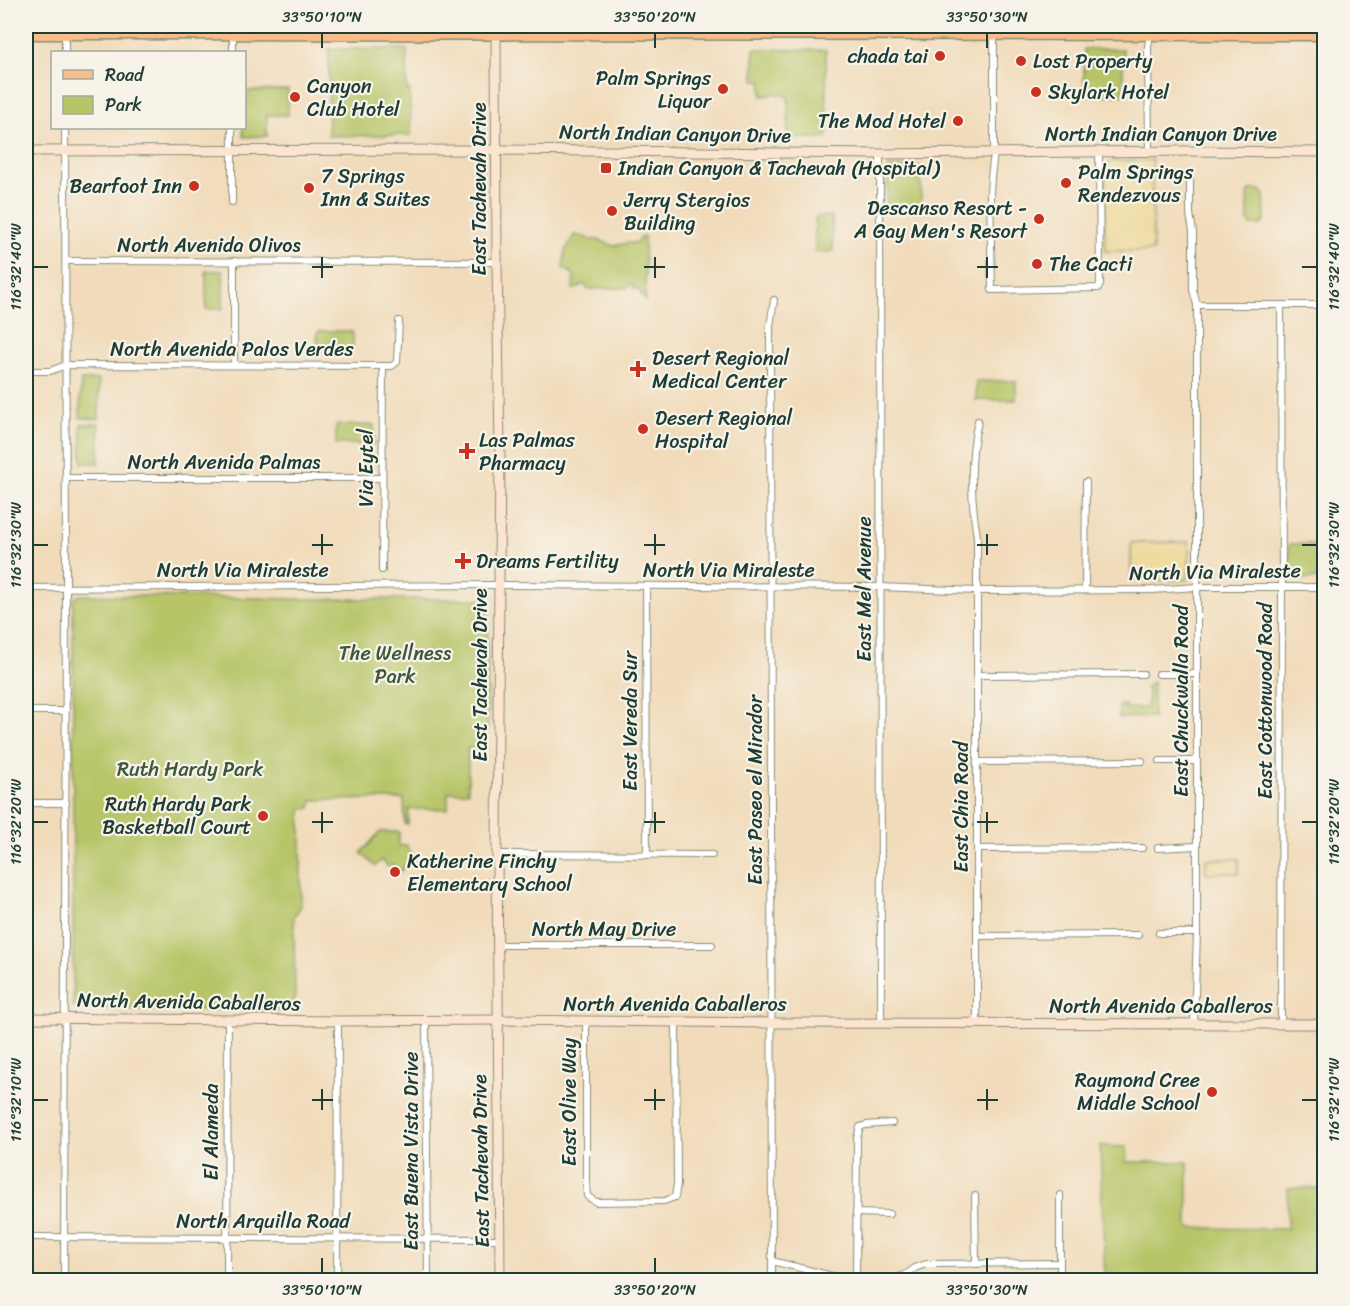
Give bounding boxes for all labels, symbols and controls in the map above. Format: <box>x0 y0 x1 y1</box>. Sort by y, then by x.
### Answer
text: 33°50'10"N <box>282 4 362 30</box>
text: 33°50'20"N <box>614 4 697 30</box>
text: 33°50'30"N <box>946 4 1028 30</box>
place label: chada tai <box>847 39 929 74</box>
place label: Lost Property <box>1033 44 1153 79</box>
marker: chada tai <box>933 49 947 63</box>
legend <box>51 51 246 129</box>
marker: Lost Property <box>1014 54 1028 68</box>
text: Road <box>105 59 145 91</box>
place label: Palm Springs Liquor <box>596 61 713 119</box>
place label: Canyon Club Hotel <box>307 69 401 127</box>
place label: Skylark Hotel <box>1048 75 1170 110</box>
marker: Palm Springs Liquor <box>716 82 730 96</box>
marker: Skylark Hotel <box>1029 85 1043 99</box>
text: Park <box>105 89 142 121</box>
marker: Canyon Club Hotel <box>288 90 302 104</box>
street label: East Tachevah Drive <box>462 102 497 276</box>
place label: The Mod Hotel <box>818 104 947 139</box>
street label: North Indian Canyon Drive <box>559 114 792 154</box>
marker: The Mod Hotel <box>951 114 965 128</box>
street label: North Indian Canyon Drive <box>1045 117 1277 152</box>
place label: Indian Canyon & Tachevah (Hospital) <box>617 151 940 186</box>
place label: Palm Springs Rendezvous <box>1078 155 1194 213</box>
place label: 7 Springs Inn & Suites <box>320 159 431 217</box>
marker: Indian Canyon & Tachevah (Hospital) <box>599 161 613 175</box>
place label: Bearfoot Inn <box>69 169 182 204</box>
marker: Palm Springs Rendezvous <box>1059 176 1073 190</box>
marker: Bearfoot Inn <box>187 179 201 193</box>
marker: 7 Springs Inn & Suites <box>302 181 316 195</box>
place label: Jerry Stergios Building <box>623 183 751 241</box>
place label: Descanso Resort - A Gay Men's Resort <box>853 191 1028 249</box>
marker: Jerry Stergios Building <box>605 204 619 218</box>
marker: Descanso Resort - A Gay Men's Resort <box>1032 212 1046 226</box>
text: 116°32'40"W <box>3 223 29 310</box>
text: 116°32'40"W <box>1321 223 1347 310</box>
street label: North Avenida Olivos <box>117 228 301 263</box>
place label: The Cacti <box>1049 247 1133 282</box>
marker: The Cacti <box>1030 257 1044 271</box>
street label: North Avenida Palos Verdes <box>110 332 355 367</box>
place label: Desert Regional Medical Center <box>652 341 790 399</box>
marker: Desert Regional Medical Center <box>629 360 647 378</box>
place label: Desert Regional Hospital <box>655 401 793 459</box>
marker: Desert Regional Hospital <box>636 422 650 436</box>
place label: Las Palmas Pharmacy <box>479 423 576 481</box>
street label: Via Eytel <box>349 429 384 507</box>
marker: Las Palmas Pharmacy <box>460 444 474 458</box>
street label: North Avenida Palmas <box>128 445 321 480</box>
text: 116°32'30"W <box>3 502 29 588</box>
text: 116°32'30"W <box>1321 502 1347 588</box>
street label: East Mel Avenue <box>847 516 882 662</box>
place label: Dreams Fertility <box>476 544 619 579</box>
marker: Dreams Fertility <box>454 552 472 570</box>
street label: North Via Miraleste <box>157 553 329 588</box>
street label: North Via Miraleste <box>643 553 815 588</box>
street label: North Via Miraleste <box>1129 553 1301 591</box>
street label: East Tachevah Drive <box>463 588 498 762</box>
street label: East Cottonwood Road <box>1248 601 1283 799</box>
street label: East Chuckwalla Road <box>1164 604 1199 797</box>
park label: The Wellness Park <box>339 636 452 694</box>
street label: East Vereda Sur <box>613 649 648 791</box>
street label: East Paseo el Mirador <box>738 693 773 885</box>
street label: East Chia Road <box>944 740 979 872</box>
park label: Ruth Hardy Park <box>117 752 263 787</box>
text: 116°32'20"W <box>3 778 29 865</box>
text: 116°32'20"W <box>1321 778 1347 865</box>
place label: Ruth Hardy Park Basketball Court <box>102 787 251 845</box>
marker: Ruth Hardy Park Basketball Court <box>256 809 270 823</box>
place label: Katherine Finchy Elementary School <box>407 844 572 902</box>
marker: Katherine Finchy Elementary School <box>388 865 402 879</box>
street label: North May Drive <box>532 912 676 947</box>
street label: North Avenida Caballeros <box>77 983 302 1021</box>
street label: North Avenida Caballeros <box>563 987 788 1022</box>
street label: North Avenida Caballeros <box>1049 989 1274 1024</box>
street label: East Olive Way <box>552 1037 587 1166</box>
street label: East Buena Vista Drive <box>394 1051 429 1251</box>
text: 116°32'10"W <box>3 1058 29 1142</box>
text: 116°32'10"W <box>1321 1058 1347 1142</box>
place label: Raymond Cree Middle School <box>1075 1063 1200 1121</box>
street label: East Tachevah Drive <box>462 1074 500 1248</box>
street label: El Alameda <box>194 1084 229 1180</box>
marker: Raymond Cree Middle School <box>1205 1085 1219 1099</box>
street label: North Arquilla Road <box>176 1204 351 1239</box>
text: 33°50'10"N <box>282 1277 362 1303</box>
text: 33°50'20"N <box>614 1277 697 1303</box>
text: 33°50'30"N <box>946 1277 1028 1303</box>

